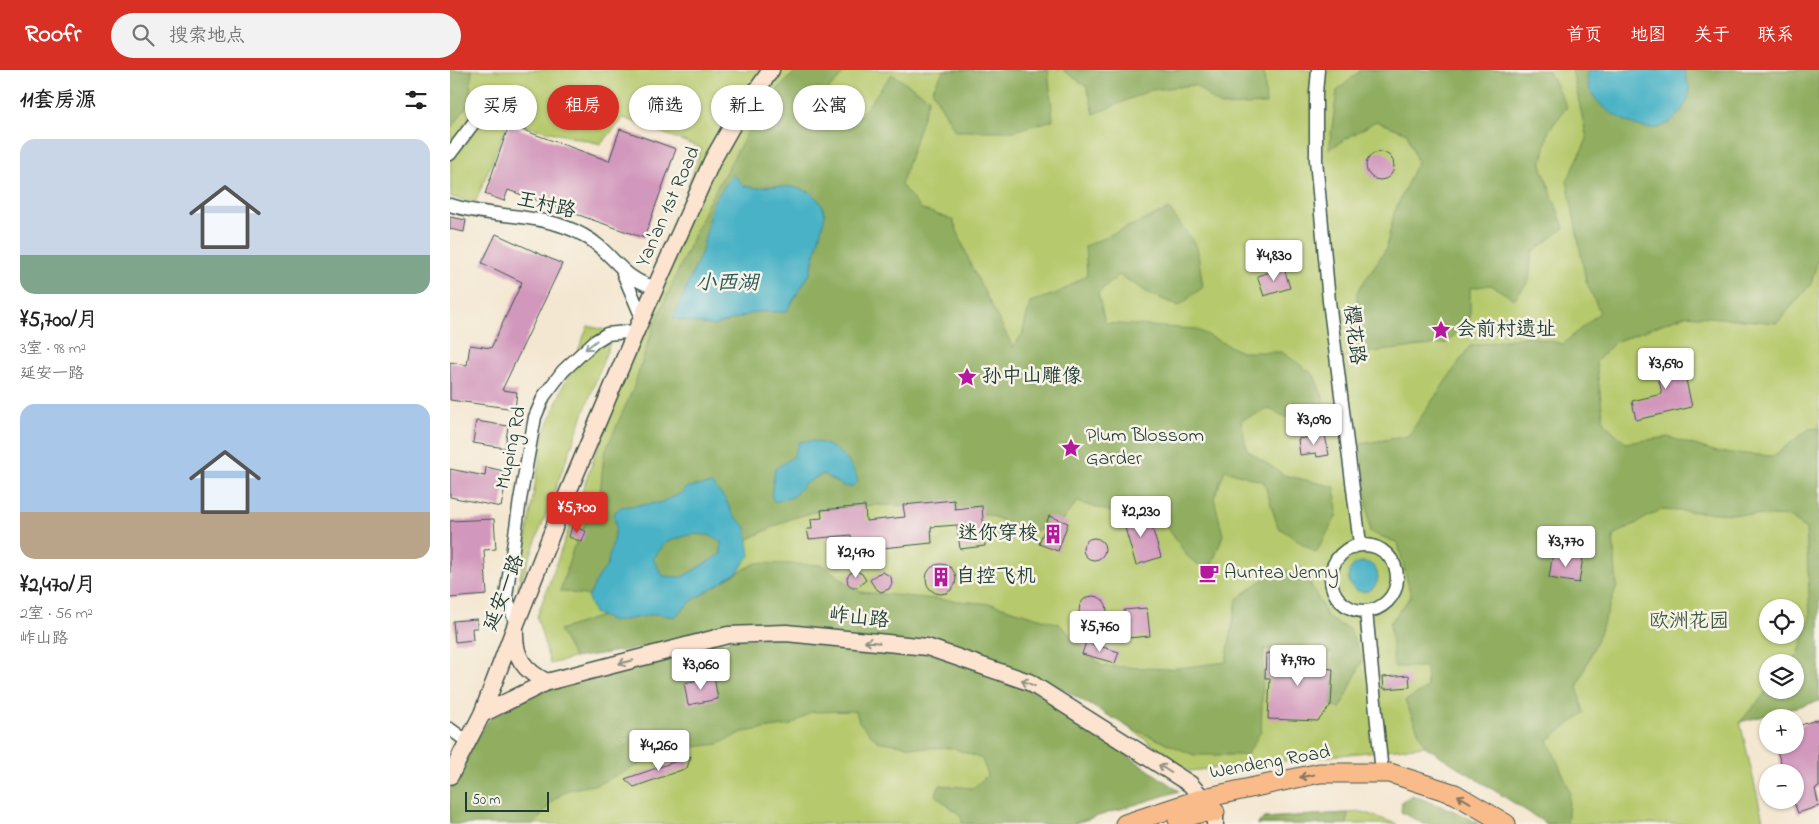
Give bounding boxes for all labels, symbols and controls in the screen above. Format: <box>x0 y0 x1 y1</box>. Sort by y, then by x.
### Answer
search box <box>111 13 461 58</box>
text: Roofr <box>25 18 81 53</box>
icon: search <box>129 21 157 49</box>
text: 搜索地点 <box>169 23 245 50</box>
text: 首页 <box>1566 23 1602 49</box>
text: 地图 <box>1630 23 1666 49</box>
text: 关于 <box>1694 23 1730 49</box>
text: 联系 <box>1758 23 1794 49</box>
chip: 买房 <box>465 85 537 130</box>
chip: 租房 <box>547 85 619 130</box>
chip: 筛选 <box>629 85 701 130</box>
chip: 新上 <box>711 85 783 130</box>
chip: 公寓 <box>793 85 865 130</box>
text: 11套房源 <box>20 86 96 116</box>
icon: filters <box>402 86 430 114</box>
street label: Yan'an 1st Road <box>629 142 709 272</box>
icon: home <box>180 172 270 262</box>
street label: 王村路 <box>514 185 579 227</box>
pin: ¥4,830 <box>1233 240 1315 282</box>
text: ¥4,830 <box>1256 244 1292 268</box>
water label: 小西湖 <box>696 269 760 299</box>
street label: 樱花路 <box>1335 303 1371 368</box>
text: ¥5,700/月 <box>20 306 98 336</box>
place label: 会前村遗址 <box>1456 316 1556 345</box>
place icon: 会前村遗址 <box>1430 319 1452 341</box>
text: 3室 · 98 m² <box>20 337 86 361</box>
one-way arrow <box>585 340 598 351</box>
pin: ¥3,690 <box>1625 348 1707 390</box>
text: ¥3,690 <box>1649 352 1683 376</box>
text: 延安一路 <box>20 362 84 386</box>
place label: 孙中山雕像 <box>982 363 1082 392</box>
place icon: 孙中山雕像 <box>956 366 978 388</box>
street label: Muping Rd <box>489 404 536 492</box>
pin: ¥3,090 <box>1273 404 1355 446</box>
text: ¥3,090 <box>1297 408 1331 432</box>
place label: Plum Blossom Garder <box>1086 422 1204 474</box>
icon: home <box>180 437 270 527</box>
place icon: Plum Blossom Garder <box>1060 437 1082 459</box>
pin: ¥5,700 <box>536 492 618 534</box>
text: ¥5,700 <box>558 496 596 520</box>
pin: ¥2,230 <box>1100 496 1182 538</box>
text: ¥2,230 <box>1122 500 1160 524</box>
place label: 迷你穿梭 <box>958 520 1038 549</box>
building icon: 迷你穿梭 <box>1042 523 1064 545</box>
pin: ¥3,770 <box>1525 526 1607 568</box>
text: ¥3,770 <box>1548 530 1584 554</box>
pin: ¥2,470 <box>815 536 897 579</box>
text: ¥2,470 <box>837 541 875 565</box>
street label: 延安一路 <box>477 550 533 636</box>
place label: Auntea Jenny <box>1224 559 1339 588</box>
cafe icon: Auntea Jenny <box>1198 562 1220 584</box>
place label: 自控飞机 <box>956 563 1036 592</box>
building icon: 自控飞机 <box>930 566 952 588</box>
text: ¥2,470/月 <box>20 571 96 601</box>
map controls <box>1759 599 1804 809</box>
button: locate <box>1759 599 1804 644</box>
street label: 岞山路 <box>828 601 891 637</box>
text: 2室 · 56 m² <box>20 602 93 626</box>
park label: 欧洲花园 <box>1649 608 1729 637</box>
pin: ¥5,760 <box>1059 610 1141 653</box>
text: ¥5,760 <box>1081 615 1119 639</box>
text: 岞山路 <box>20 627 68 651</box>
one-way arrow <box>864 637 880 647</box>
pin: ¥7,970 <box>1257 644 1339 687</box>
pin: ¥3,060 <box>660 648 742 691</box>
text: ¥7,970 <box>1281 649 1315 673</box>
text: ¥3,060 <box>683 653 719 677</box>
button: layers <box>1759 654 1804 699</box>
one-way arrow <box>618 657 634 667</box>
one-way arrow <box>1021 677 1036 687</box>
button: + <box>1759 709 1804 754</box>
pin: ¥4,260 <box>618 730 700 772</box>
text: ¥4,260 <box>640 734 678 758</box>
street label: Wendeng Road <box>1207 738 1333 789</box>
one-way arrow <box>1159 763 1173 773</box>
button: − <box>1759 764 1804 809</box>
one-way arrow <box>1299 772 1315 781</box>
scale bar <box>465 789 549 812</box>
text: 50 m <box>472 790 500 811</box>
one-way arrow <box>1458 794 1472 804</box>

